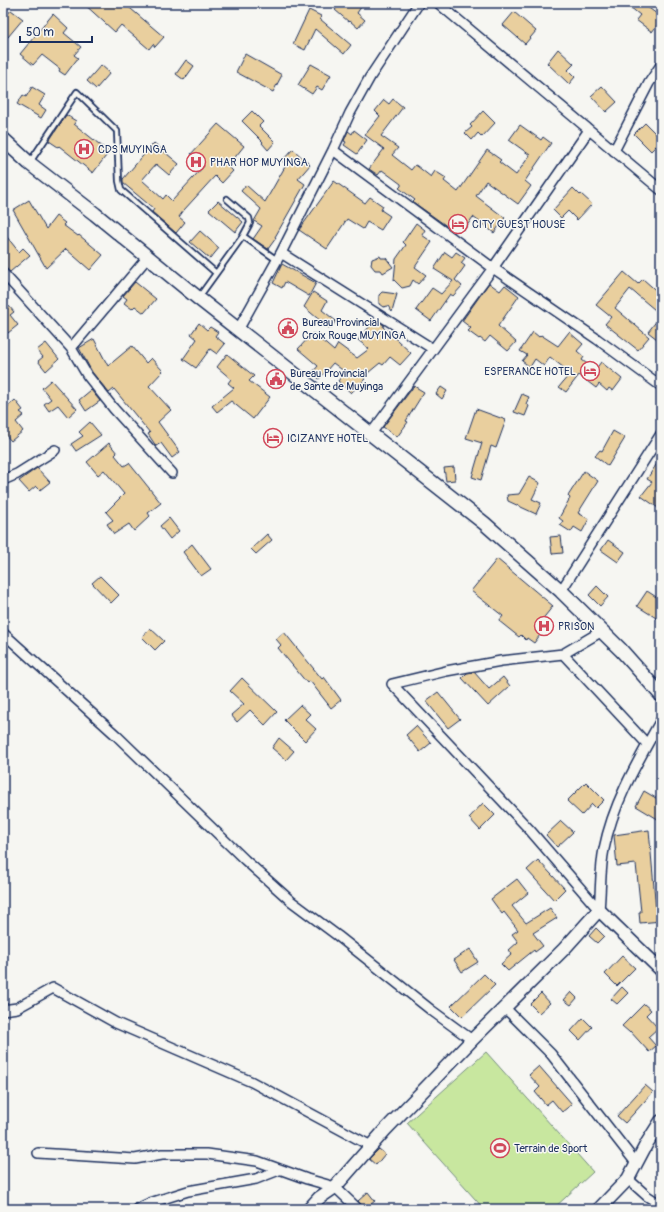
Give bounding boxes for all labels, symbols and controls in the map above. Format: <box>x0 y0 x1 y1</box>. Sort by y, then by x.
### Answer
scale bar <box>20 18 92 44</box>
text: 50 m <box>26 25 54 40</box>
hospital icon: CDS MUYINGA <box>73 138 95 160</box>
place label: CDS MUYINGA <box>98 143 167 156</box>
hospital icon: PHAR HOP MUYINGA <box>185 151 207 173</box>
place label: PHAR HOP MUYINGA <box>210 156 308 169</box>
hotel icon: CITY GUEST HOUSE <box>447 213 469 235</box>
place label: CITY GUEST HOUSE <box>472 218 566 231</box>
place label: Bureau Provincial Croix Rouge MUYINGA <box>302 316 406 342</box>
public building icon: Bureau Provincial Croix Rouge MUYINGA <box>277 317 299 339</box>
hotel icon: ESPERANCE HOTEL <box>579 360 601 382</box>
place label: ESPERANCE HOTEL <box>484 365 576 378</box>
place label: Bureau Provincial de Sante de Muyinga <box>290 367 383 393</box>
public building icon: Bureau Provincial de Sante de Muyinga <box>265 368 287 390</box>
hotel icon: ICIZANYE HOTEL <box>262 427 284 449</box>
place label: ICIZANYE HOTEL <box>287 432 369 445</box>
hospital icon: PRISON <box>533 615 555 637</box>
place label: PRISON <box>558 620 594 633</box>
sports icon: Terrain de Sport <box>489 1137 511 1159</box>
place label: Terrain de Sport <box>514 1142 588 1155</box>

